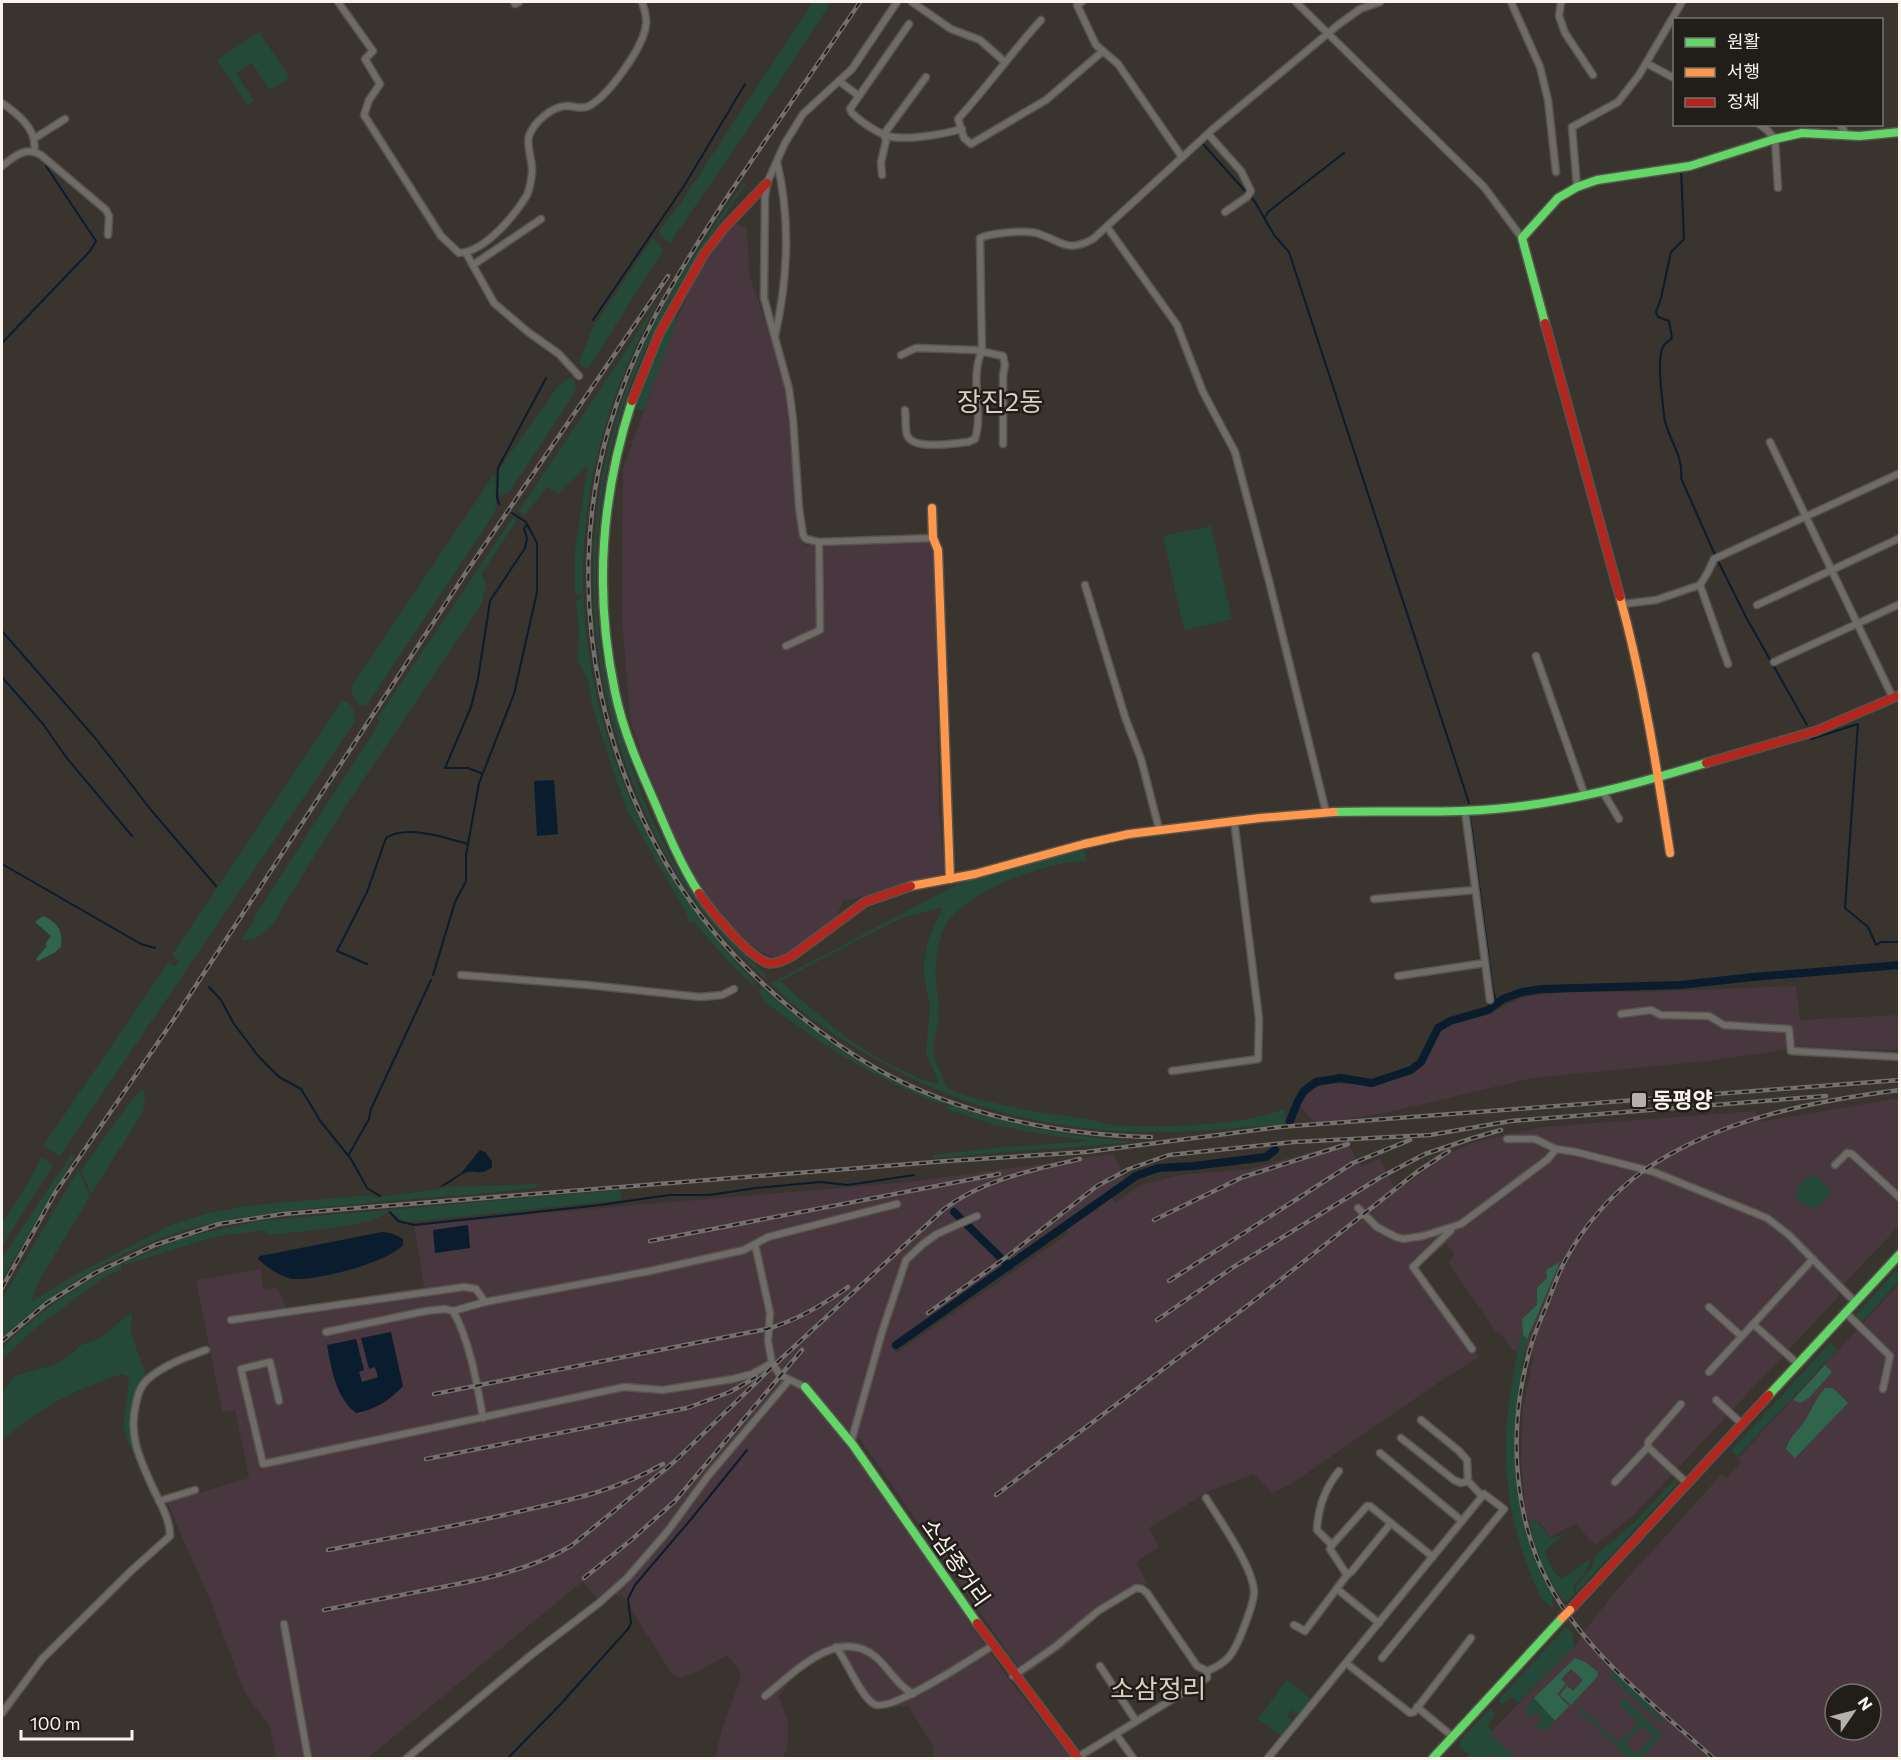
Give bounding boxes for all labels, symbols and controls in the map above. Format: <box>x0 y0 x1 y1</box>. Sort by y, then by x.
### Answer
legend <box>1673 18 1883 126</box>
text: 원활 <box>1727 30 1760 52</box>
text: 서행 <box>1727 60 1760 82</box>
text: 정체 <box>1727 90 1760 112</box>
district label: 장진2동 <box>957 385 1043 416</box>
place label: 동평양 <box>1652 1086 1713 1113</box>
marker: 동평양 <box>1630 1091 1648 1109</box>
street label: 소삼종거리 <box>916 1513 996 1611</box>
district label: 소삼정리 <box>1110 1672 1206 1703</box>
north arrow <box>1823 1682 1883 1742</box>
text: N <box>1854 1693 1877 1713</box>
scale bar <box>21 1703 132 1741</box>
text: 100 m <box>30 1712 80 1734</box>

